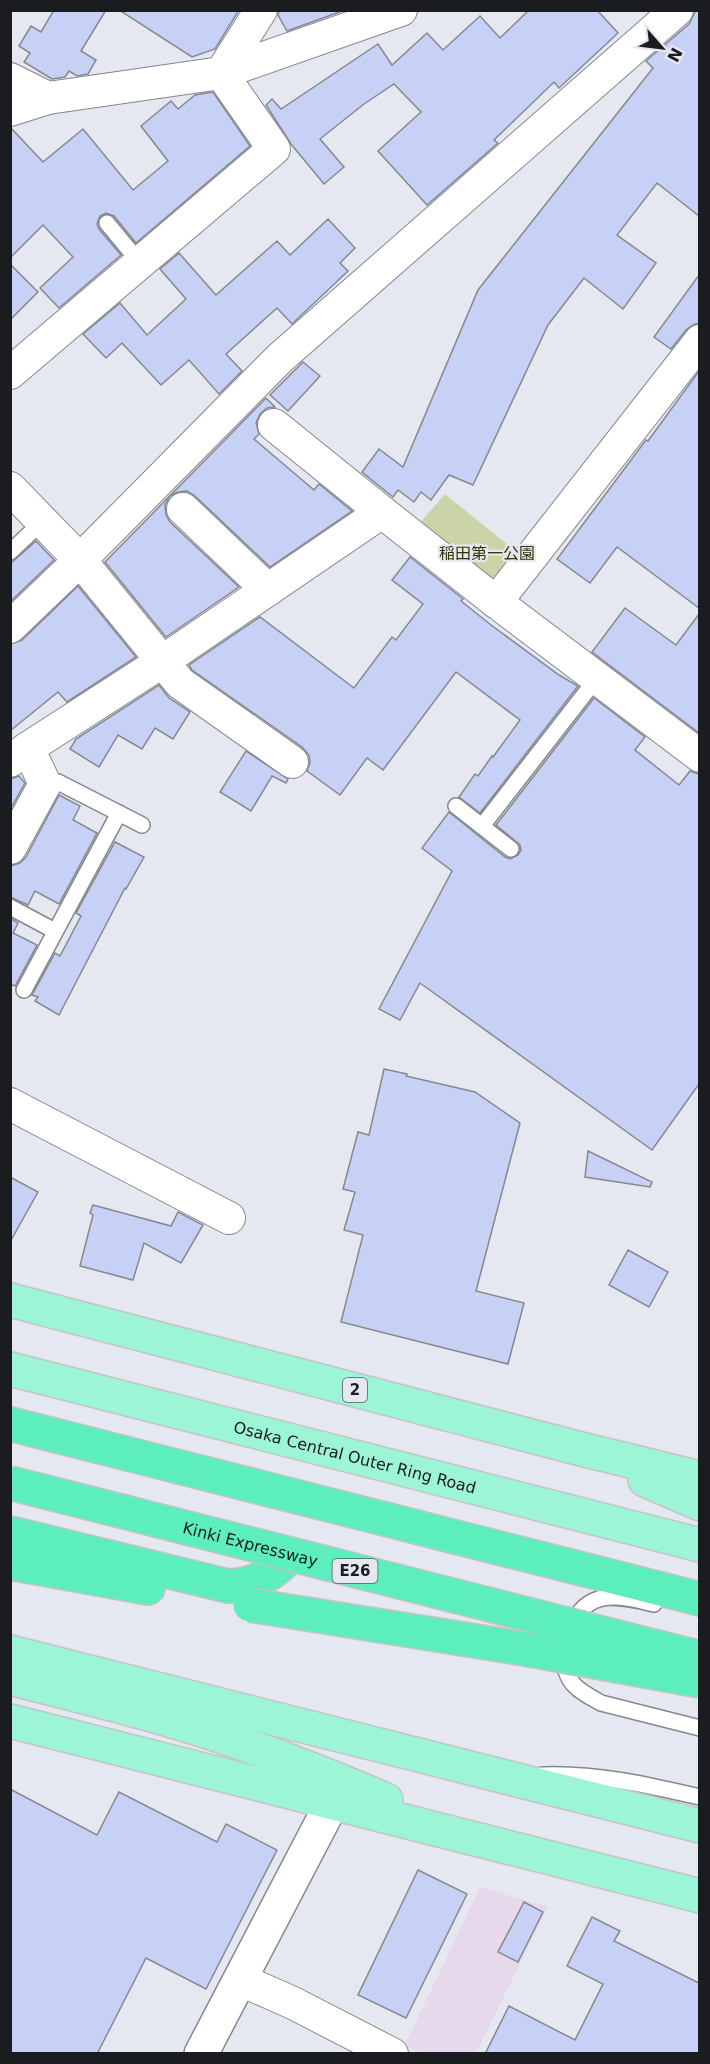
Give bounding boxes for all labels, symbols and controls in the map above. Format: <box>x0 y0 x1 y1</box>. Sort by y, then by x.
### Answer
north arrow <box>632 18 692 78</box>
text: N <box>663 44 686 65</box>
park label: 稲田第一公園 <box>439 544 535 563</box>
road number: 2 <box>343 1378 367 1402</box>
street label: Osaka Central Outer Ring Road <box>232 1417 478 1498</box>
street label: Kinki Expressway <box>181 1518 320 1571</box>
road number: E26 <box>332 1559 378 1583</box>

